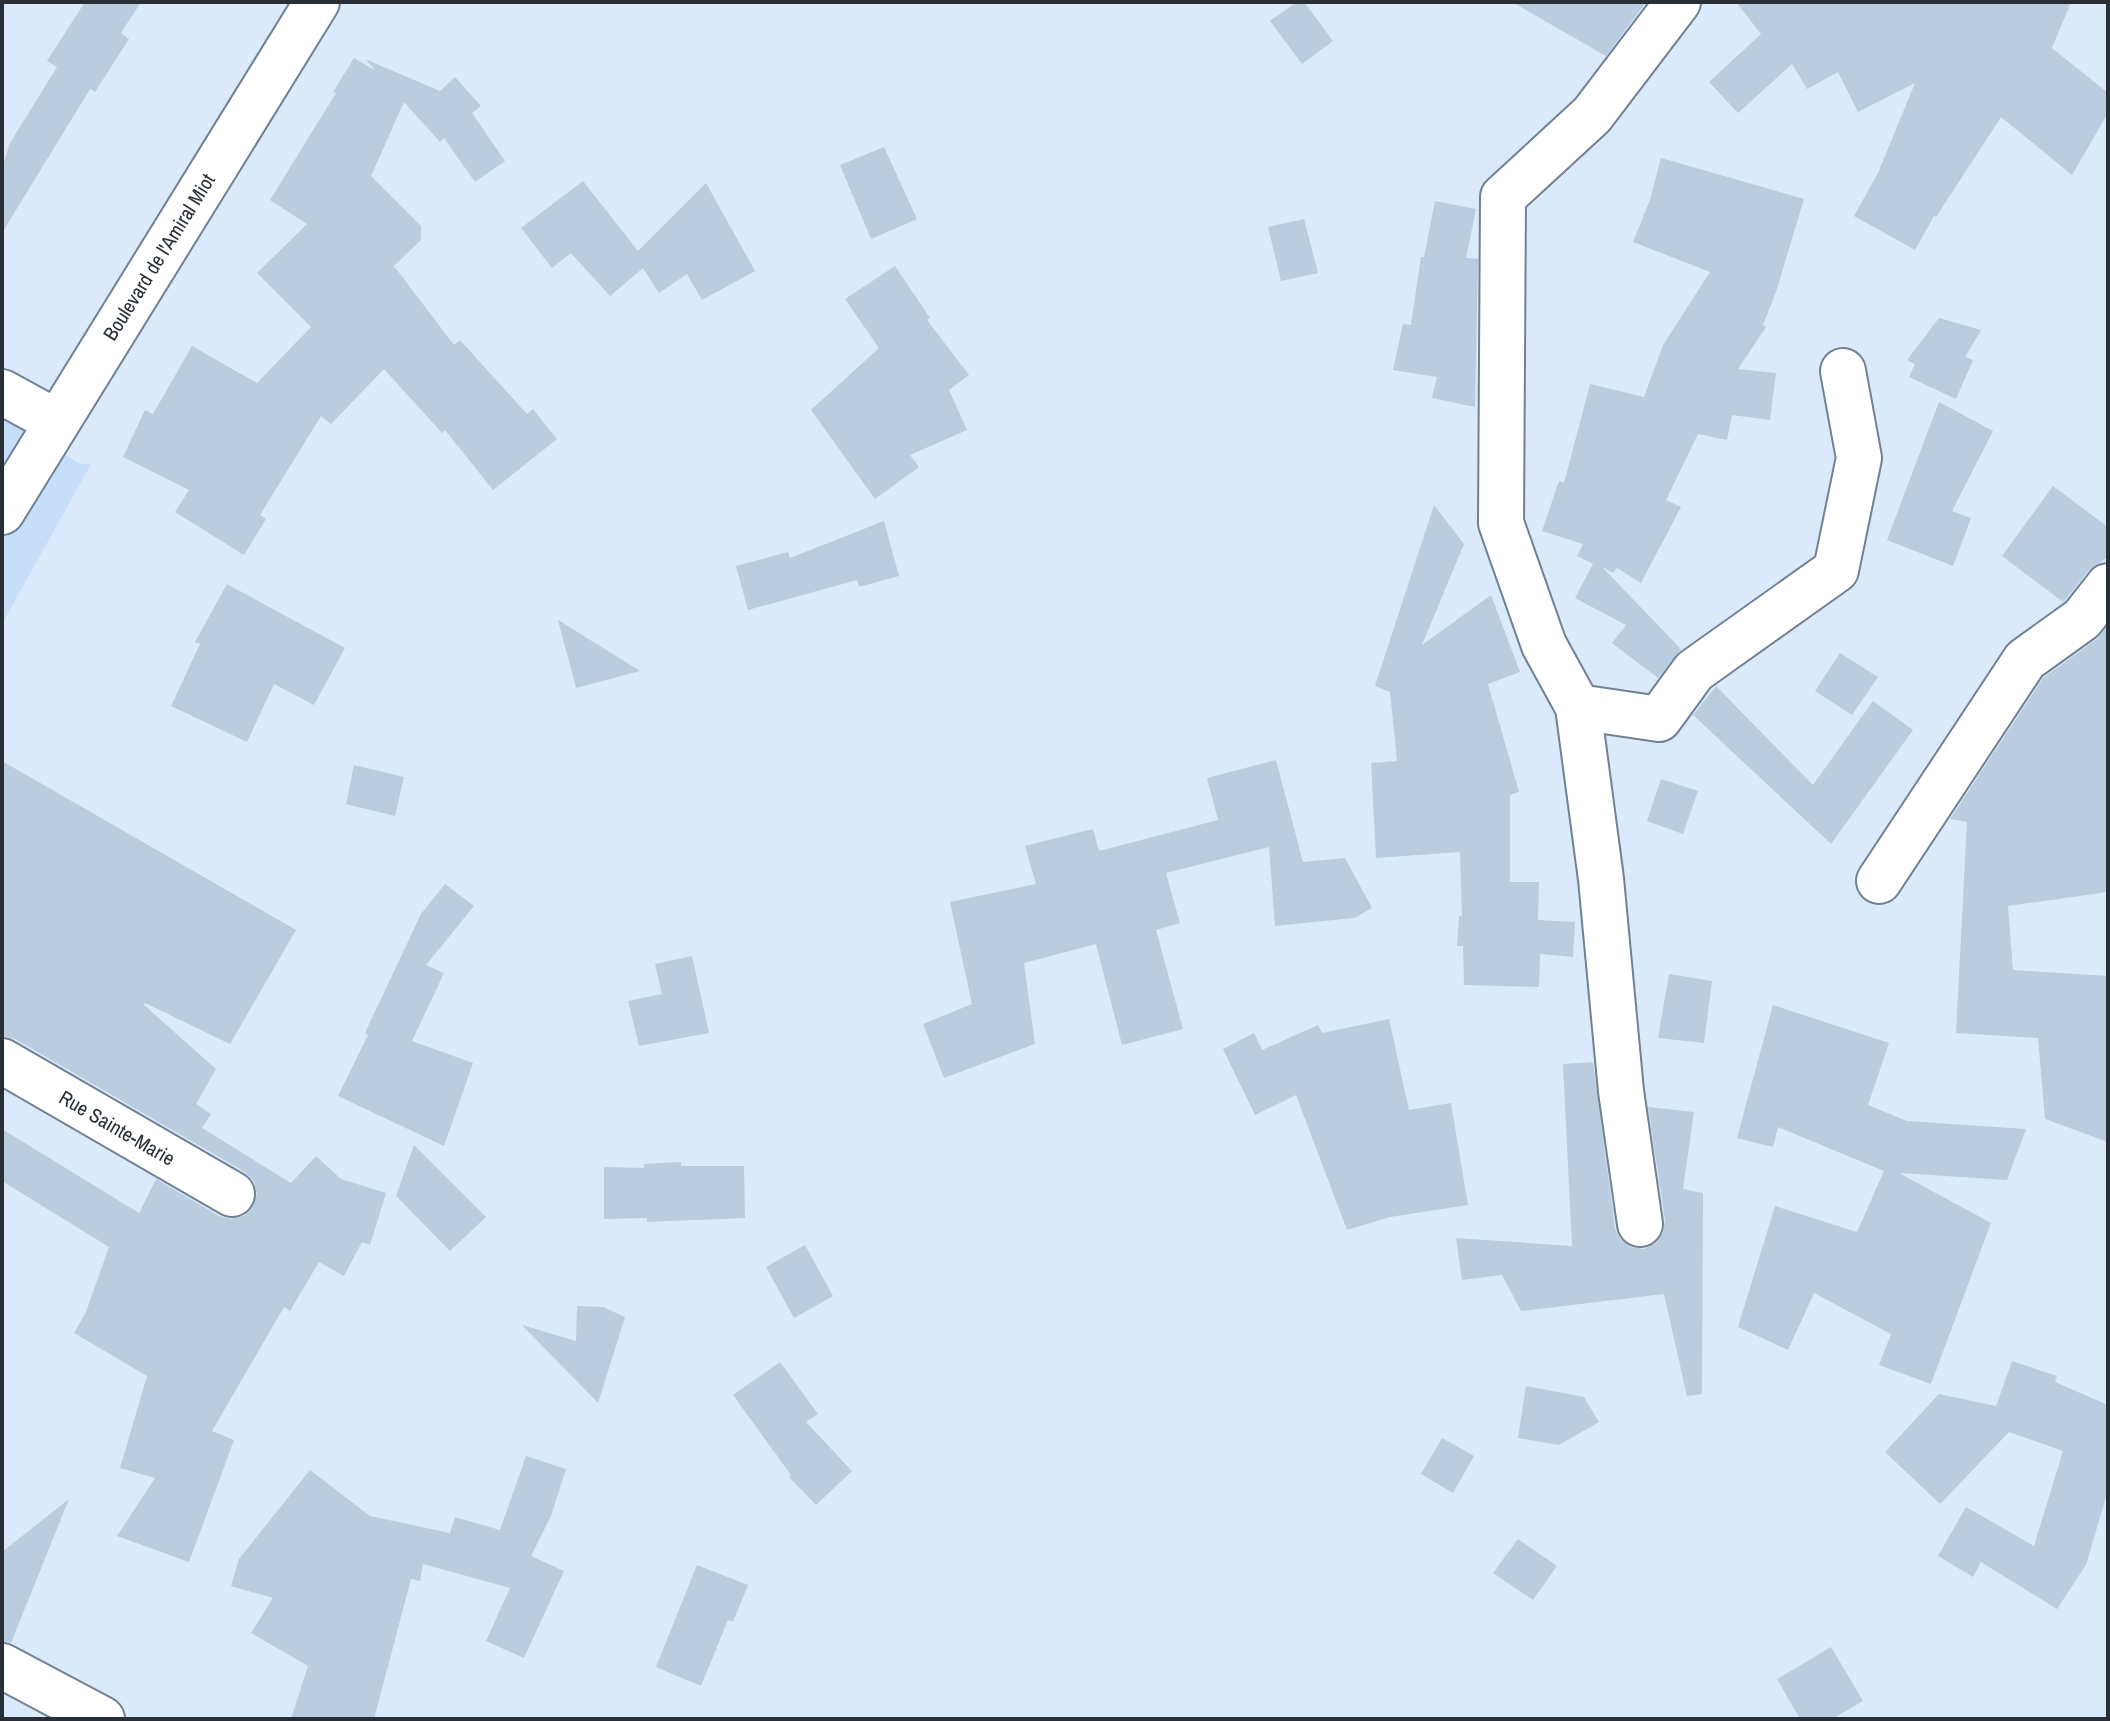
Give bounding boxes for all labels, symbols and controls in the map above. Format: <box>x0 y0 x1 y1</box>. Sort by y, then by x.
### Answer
street label: Boulevard de l'Amiral Miot <box>96 168 221 345</box>
street label: Rue Sainte-Marie <box>54 1084 180 1172</box>

